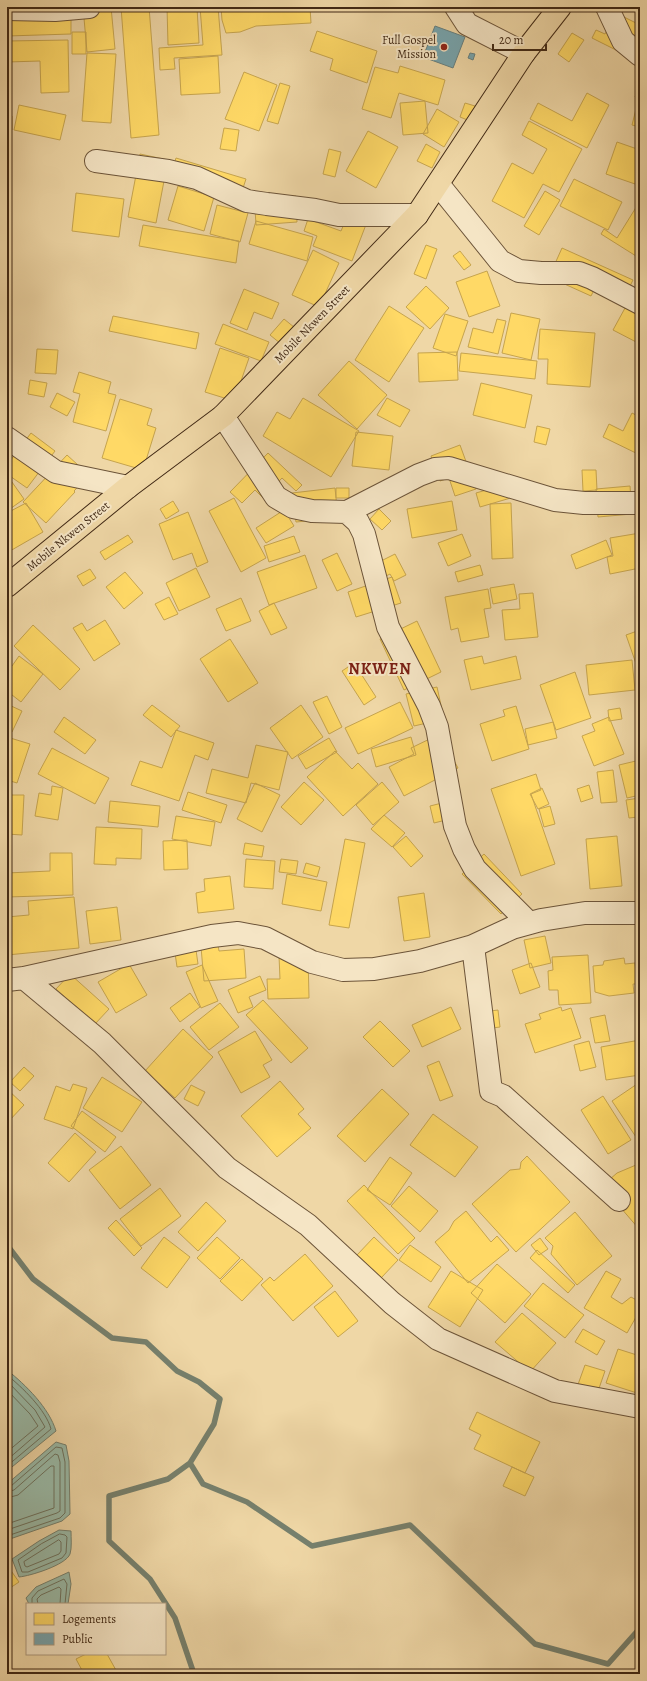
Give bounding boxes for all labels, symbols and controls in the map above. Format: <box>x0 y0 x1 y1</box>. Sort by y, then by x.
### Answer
scale bar <box>493 26 546 52</box>
place label: Full Gospel Mission <box>382 32 436 62</box>
text: 20 m <box>499 32 523 48</box>
marker: Full Gospel Mission <box>439 42 449 52</box>
street label: Mobile Nkwen Street <box>271 281 353 367</box>
street label: Mobile Nkwen Street <box>23 497 113 575</box>
district label: NKWEN <box>348 658 412 680</box>
legend <box>26 1603 166 1655</box>
text: Logements <box>62 1611 116 1627</box>
text: Public <box>62 1631 93 1647</box>

